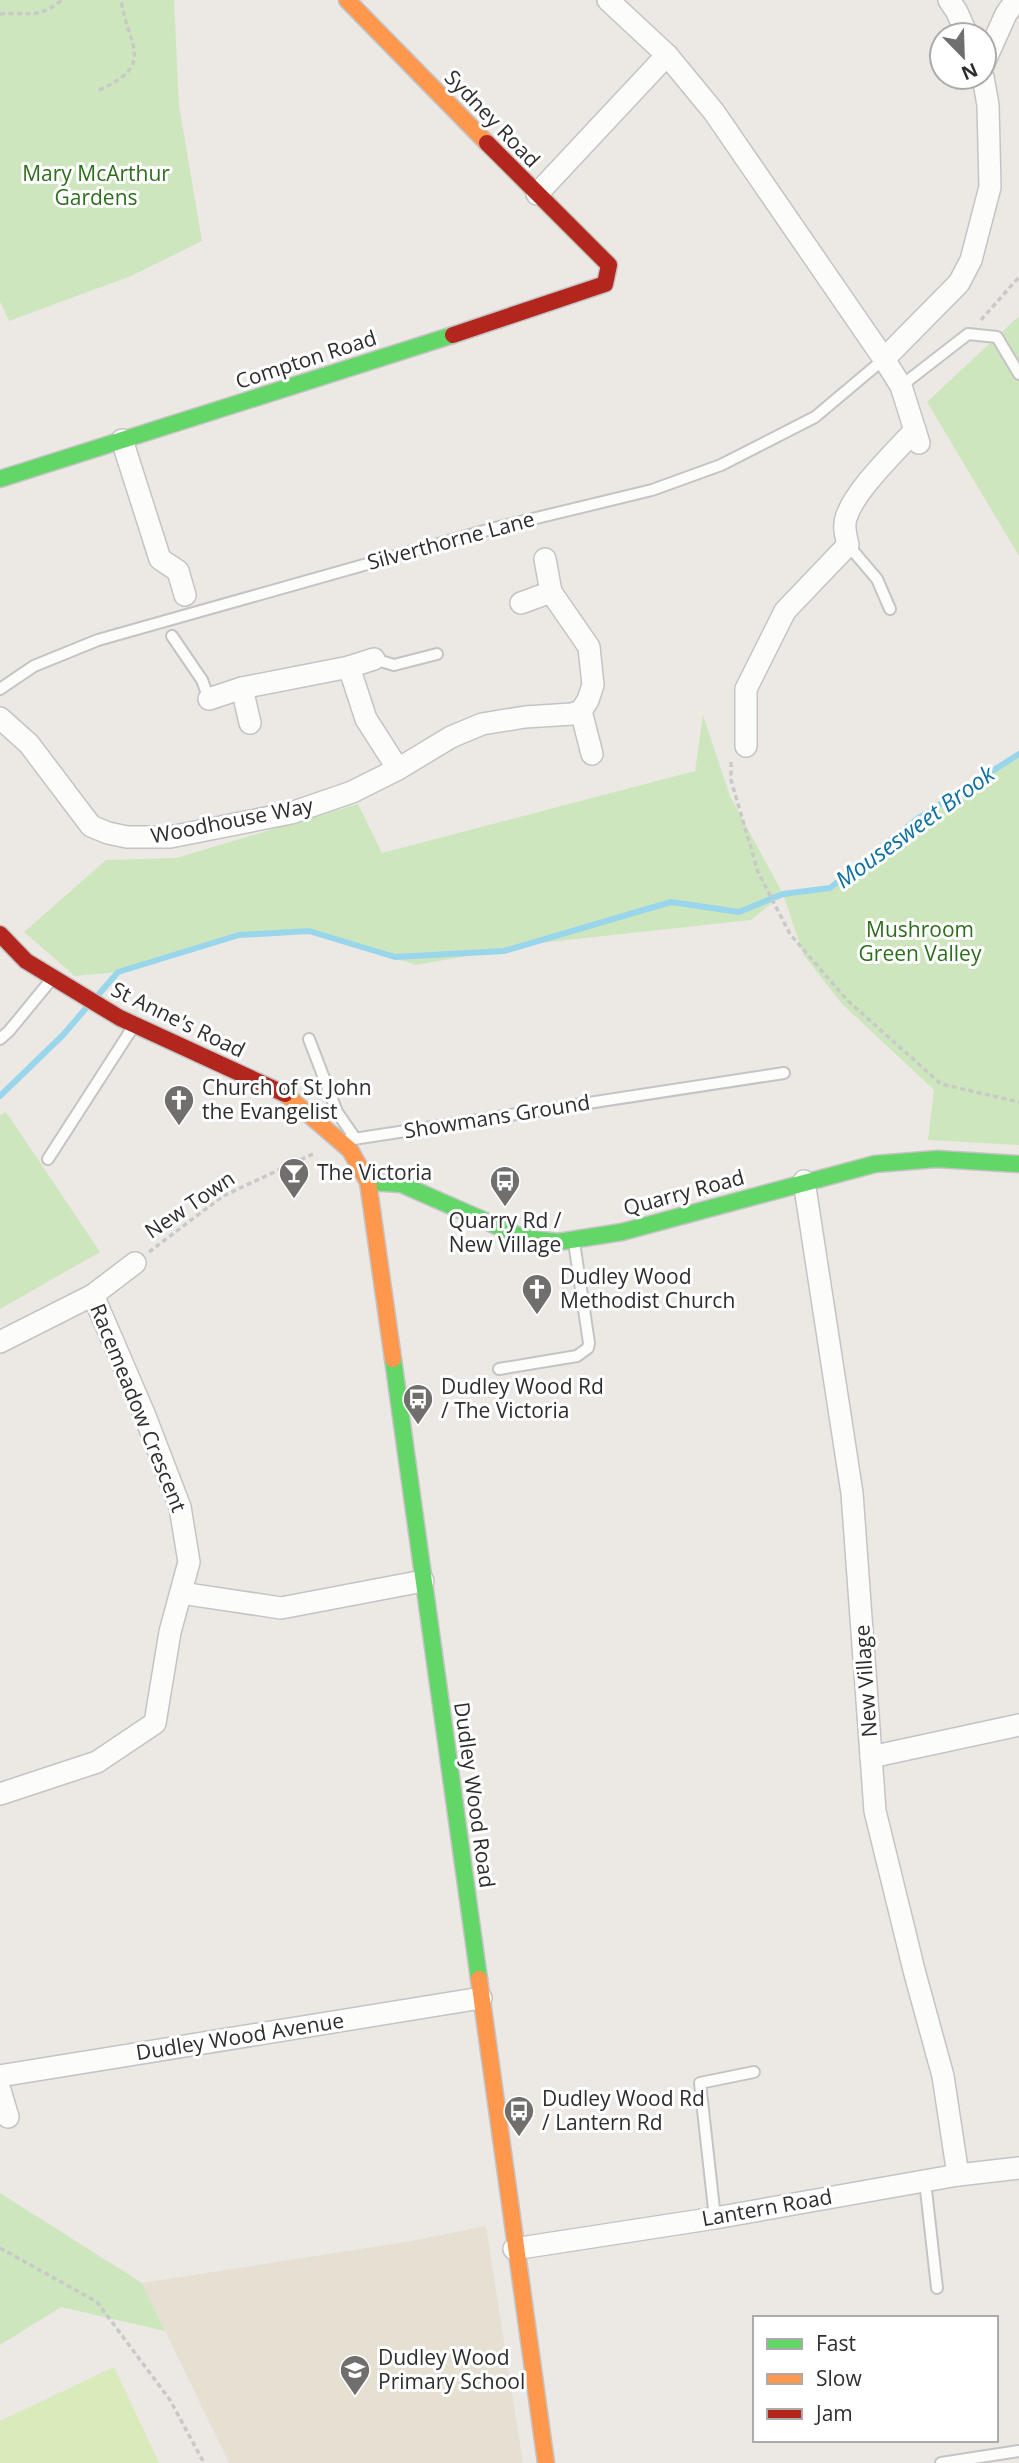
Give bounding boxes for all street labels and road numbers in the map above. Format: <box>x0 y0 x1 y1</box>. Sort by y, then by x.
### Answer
street label: Sydney Road <box>439 63 546 173</box>
street label: Compton Road <box>232 323 380 395</box>
street label: Silverthorne Lane <box>364 504 537 576</box>
street label: Woodhouse Way <box>148 790 316 849</box>
street label: St Anne's Road <box>107 975 250 1064</box>
street label: Showmans Ground <box>402 1087 592 1145</box>
street label: Quarry Road <box>620 1162 747 1222</box>
street label: New Town <box>139 1164 240 1244</box>
street label: Racemeadow Crescent <box>84 1299 194 1516</box>
street label: New Village <box>847 1624 883 1738</box>
street label: Dudley Wood Road <box>448 1700 502 1889</box>
street label: Dudley Wood Avenue <box>134 2006 346 2066</box>
street label: Lantern Road <box>699 2182 834 2232</box>

